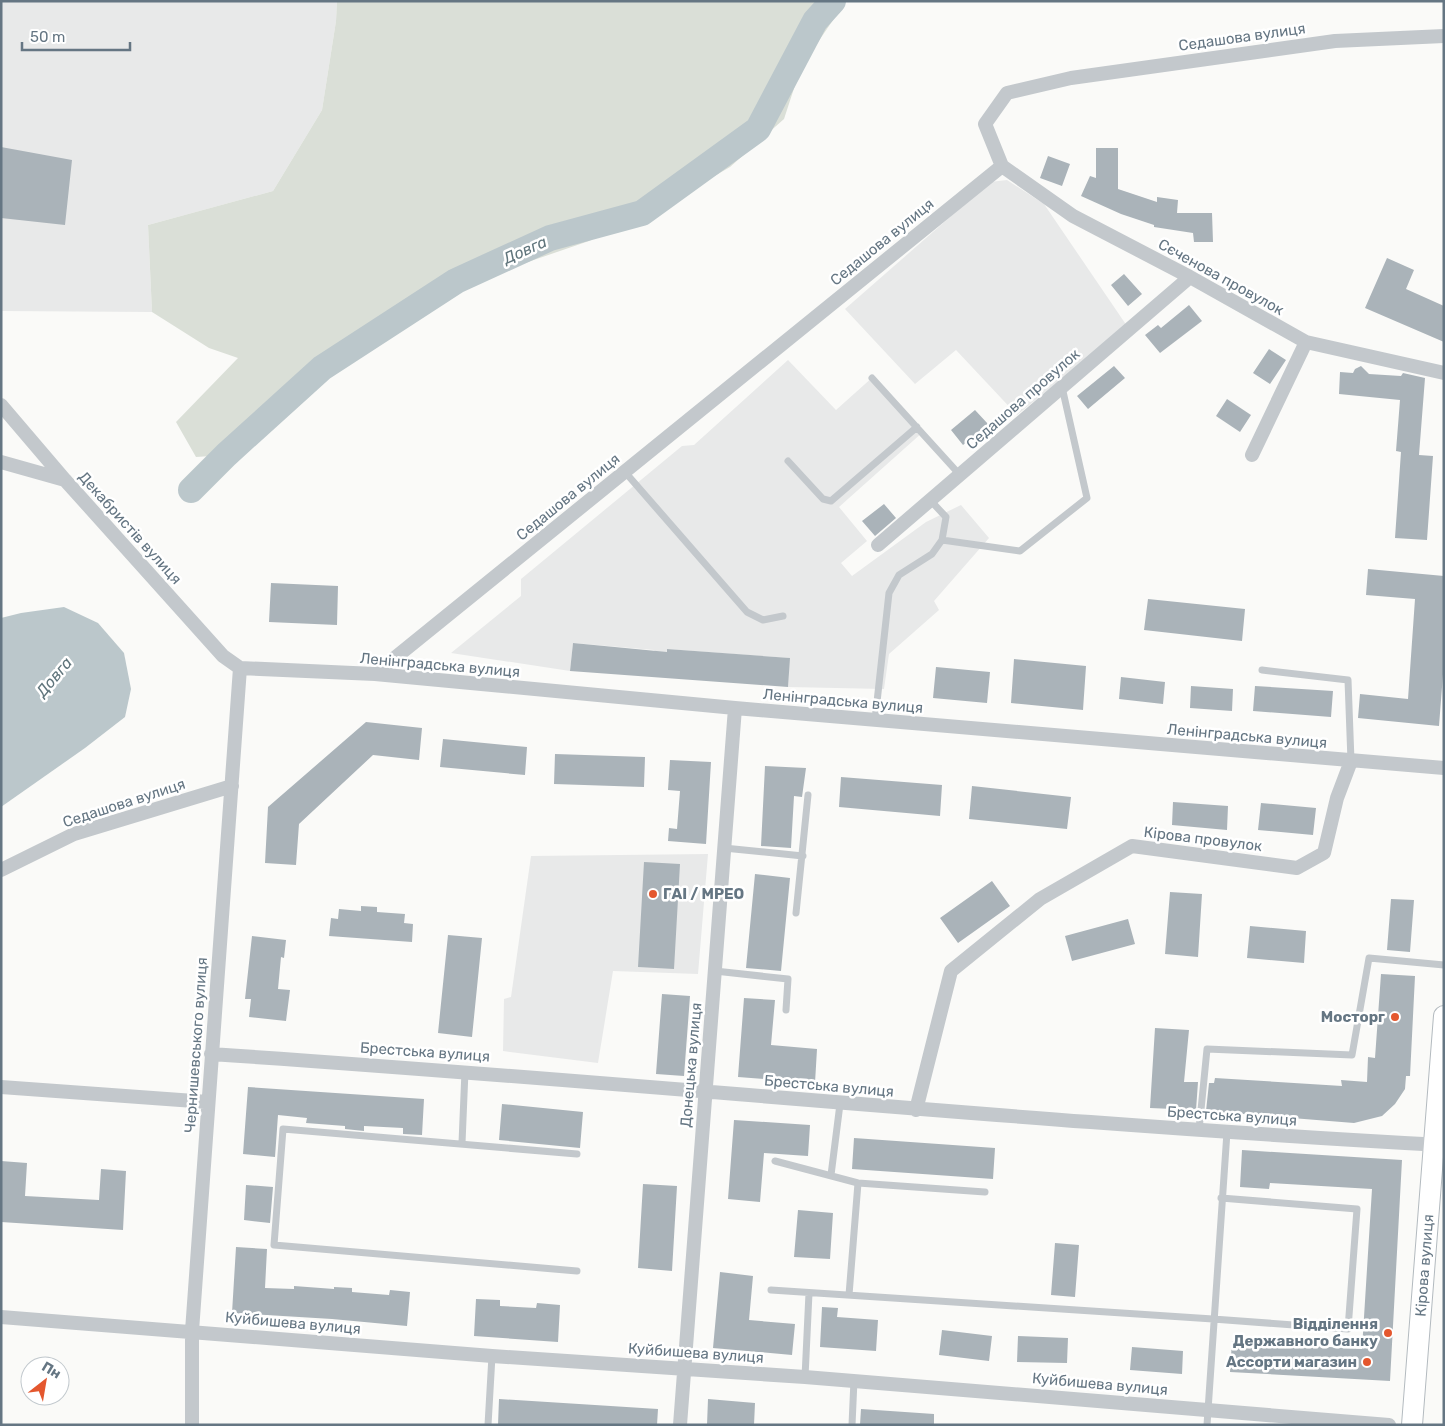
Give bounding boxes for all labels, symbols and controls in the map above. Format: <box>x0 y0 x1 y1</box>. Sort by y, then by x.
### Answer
street label: Седашова вулиця <box>1177 19 1307 55</box>
scale bar <box>22 20 130 52</box>
text: 50 m <box>30 28 65 46</box>
street label: Седашова вулиця <box>827 195 937 289</box>
water label: Довга <box>498 232 550 269</box>
street label: Сєченова провулок <box>1155 235 1287 319</box>
street label: Седашова провулок <box>963 345 1083 453</box>
street label: Седашова вулиця <box>513 450 623 544</box>
street label: Декабристів вулиця <box>75 468 185 588</box>
street label: Ленінградська вулиця <box>359 649 521 681</box>
water label: Довга <box>31 653 76 702</box>
street label: Ленінградська вулиця <box>762 685 924 717</box>
street label: Ленінградська вулиця <box>1166 720 1328 752</box>
street label: Седашова вулиця <box>60 775 188 831</box>
street label: Кірова провулок <box>1143 823 1263 855</box>
place label: ГАІ / МРЕО <box>663 885 744 903</box>
marker: ГАІ / МРЕО <box>647 888 659 900</box>
street label: Чернишевського вулиця <box>181 957 211 1133</box>
street label: Донецька вулиця <box>677 1002 705 1128</box>
place label: Мосторг <box>1321 1008 1385 1026</box>
marker: Мосторг <box>1389 1011 1401 1023</box>
street label: Брестська вулиця <box>359 1038 491 1066</box>
street label: Брестська вулиця <box>763 1071 895 1101</box>
street label: Брестська вулиця <box>1166 1102 1298 1130</box>
street label: Кірова вулиця <box>1412 1214 1437 1317</box>
street label: Куйбишева вулиця <box>224 1308 362 1338</box>
place label: Відділення Державного банку <box>1233 1315 1378 1350</box>
marker: Відділення Державного банку <box>1382 1327 1394 1339</box>
street label: Куйбишева вулиця <box>627 1339 765 1367</box>
place label: Ассорти магазин <box>1226 1353 1357 1371</box>
north arrow <box>20 1356 70 1406</box>
marker: Ассорти магазин <box>1361 1356 1373 1368</box>
text: Пн <box>39 1358 64 1383</box>
street label: Куйбишева вулиця <box>1031 1369 1169 1399</box>

